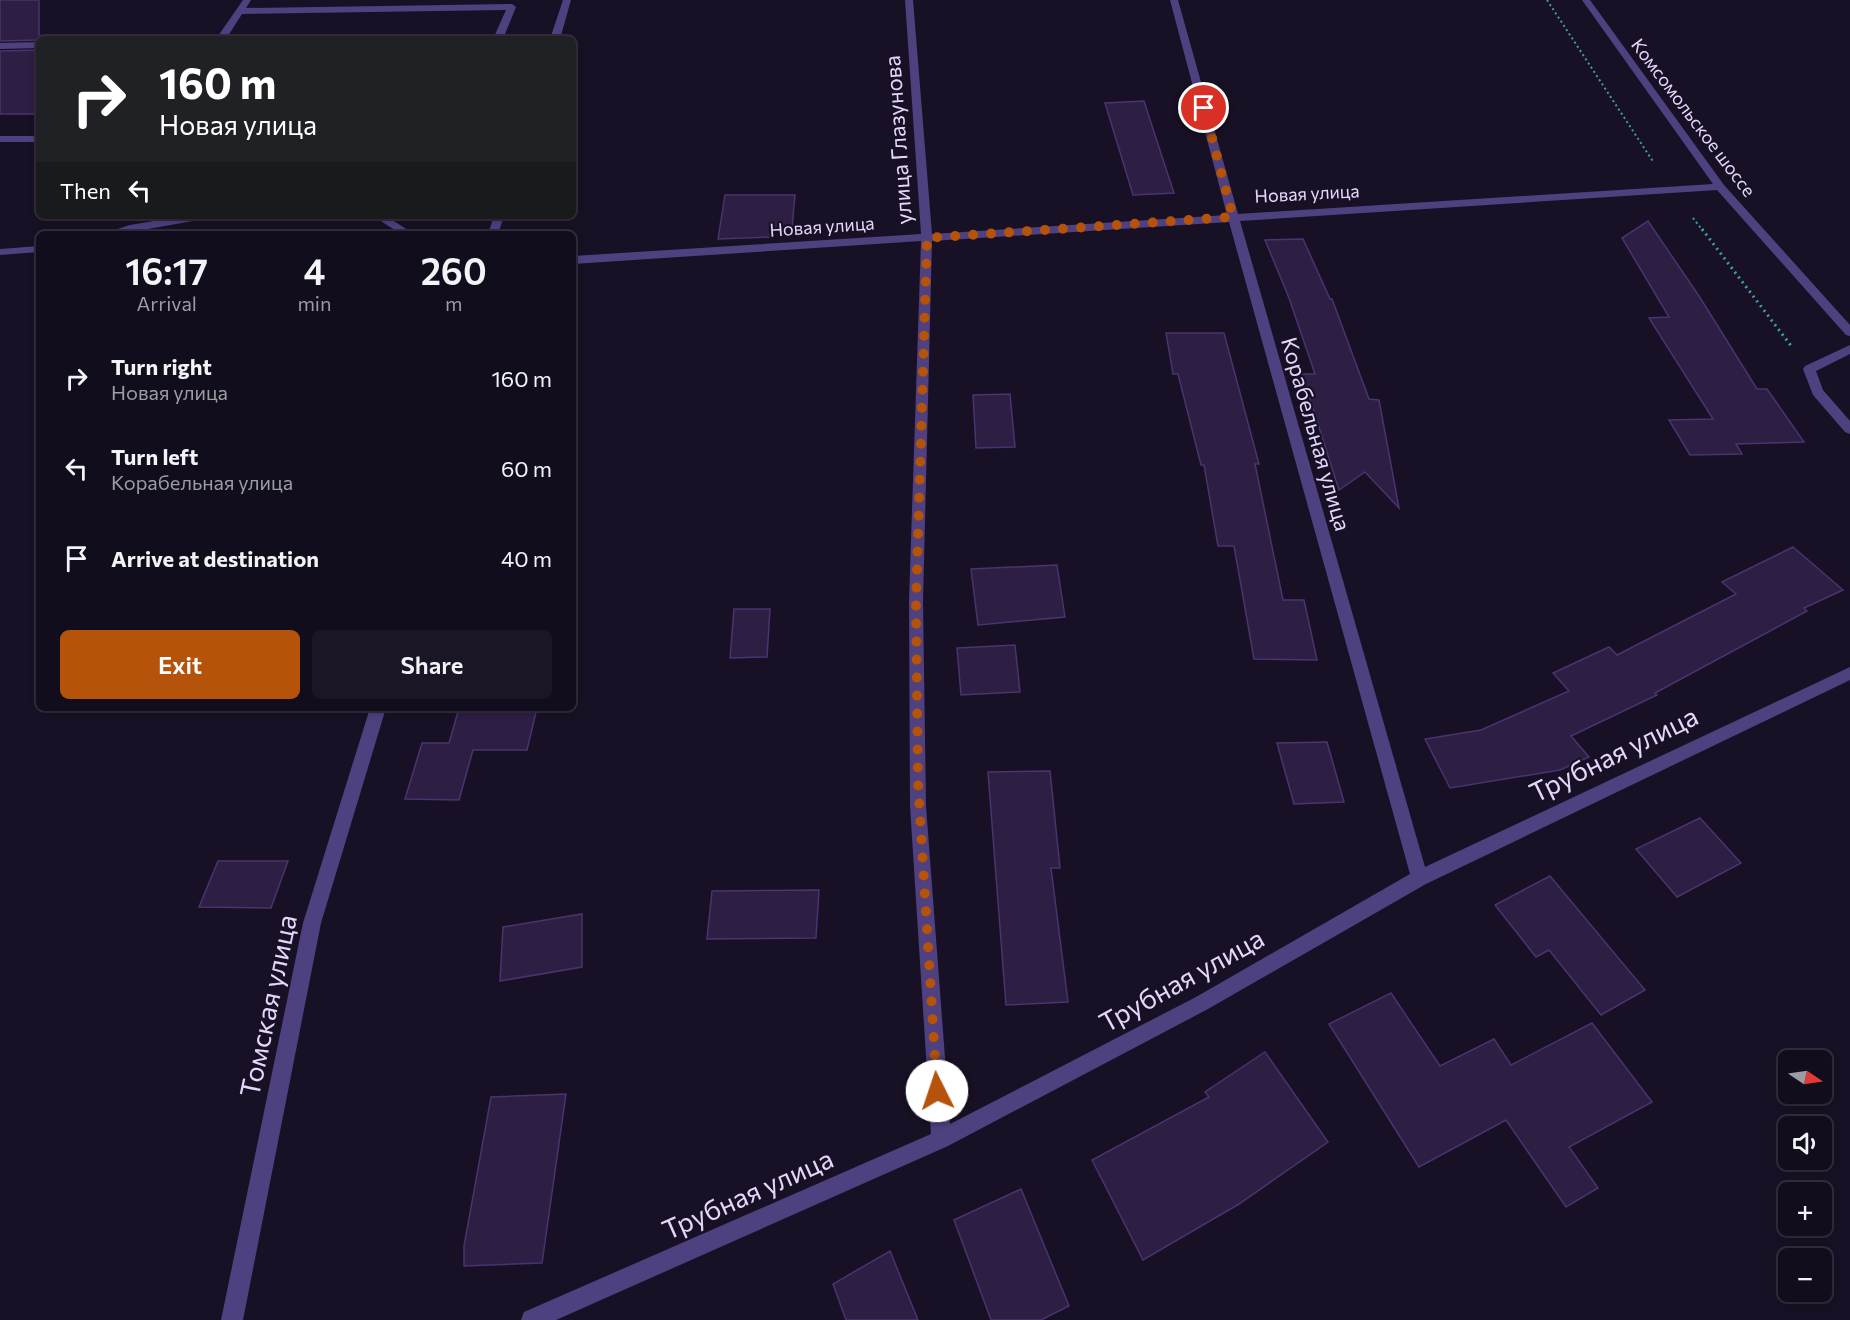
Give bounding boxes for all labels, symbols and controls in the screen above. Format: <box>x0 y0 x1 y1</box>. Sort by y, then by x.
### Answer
street label: Комсомольское шоссе <box>1627 34 1760 201</box>
street label: улица Глазунова <box>878 55 917 226</box>
text: 160 m <box>159 56 277 108</box>
icon: right <box>60 60 138 138</box>
pin <box>1178 82 1229 133</box>
icon: arrive <box>1187 91 1220 124</box>
text: Новая улица <box>159 108 317 141</box>
icon: left <box>123 174 156 207</box>
text: Then <box>60 177 111 204</box>
street label: Новая улица <box>1254 179 1360 207</box>
street label: Новая улица <box>769 211 875 241</box>
text: 16:17 <box>125 248 208 292</box>
text: 4 <box>303 248 325 292</box>
text: 260 <box>421 248 487 292</box>
text: Arrival <box>136 291 197 315</box>
text: min <box>297 291 331 315</box>
text: m <box>445 291 462 315</box>
street label: Корабельная улица <box>1276 334 1357 534</box>
text: Turn right <box>111 353 212 380</box>
icon: right <box>60 362 93 395</box>
text: 160 m <box>491 365 552 392</box>
text: Новая улица <box>111 380 228 404</box>
text: Turn left <box>111 443 198 470</box>
icon: left <box>60 452 93 485</box>
text: 60 m <box>501 455 552 482</box>
text: Корабельная улица <box>111 470 293 494</box>
icon: arrive <box>60 542 93 575</box>
text: Arrive at destination <box>111 545 319 572</box>
text: 40 m <box>501 545 552 572</box>
button: Exit <box>60 630 300 699</box>
button: Share <box>312 630 552 699</box>
street label: Трубная улица <box>1524 699 1703 809</box>
street label: Томская улица <box>232 912 303 1100</box>
street label: Трубная улица <box>1093 921 1269 1039</box>
north arrow <box>1778 1050 1832 1104</box>
map controls <box>1778 1050 1832 1302</box>
position arrow <box>905 1059 969 1123</box>
button: sound <box>1778 1116 1832 1170</box>
street label: Трубная улица <box>657 1141 838 1246</box>
button: + <box>1778 1182 1832 1236</box>
button: − <box>1778 1248 1832 1302</box>

